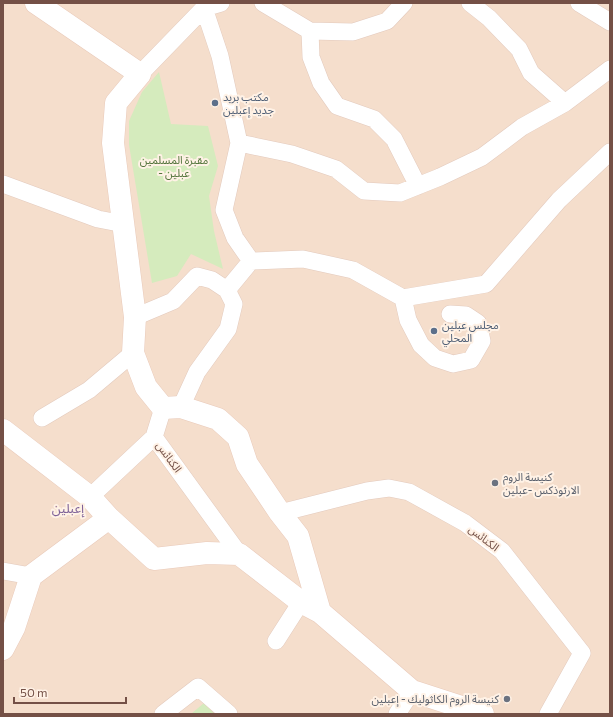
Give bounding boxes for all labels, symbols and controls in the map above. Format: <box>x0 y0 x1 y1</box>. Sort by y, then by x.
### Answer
place label: مكتب بريد جديد إعبلين <box>223 90 274 118</box>
marker: مكتب بريد جديد إعبلين <box>210 98 220 108</box>
park label: مقبرة المسلمين - عبلين <box>140 153 208 180</box>
place label: مجلس عبلين المحلي <box>442 318 499 348</box>
marker: مجلس عبلين المحلي <box>429 326 439 336</box>
street label: الكنائس <box>153 439 185 475</box>
place label: كنيسة الروم الارثوذكس -عبلين <box>503 470 579 497</box>
marker: كنيسة الروم الارثوذكس -عبلين <box>490 478 500 488</box>
district label: إعبلين <box>52 500 84 518</box>
street label: الكنائس <box>466 522 502 554</box>
scale bar <box>14 679 126 705</box>
text: 50 m <box>20 685 48 699</box>
place label: كنيسة الروم الكاثوليك - إعبلين <box>372 692 499 707</box>
marker: كنيسة الروم الكاثوليك - إعبلين <box>502 694 512 704</box>

